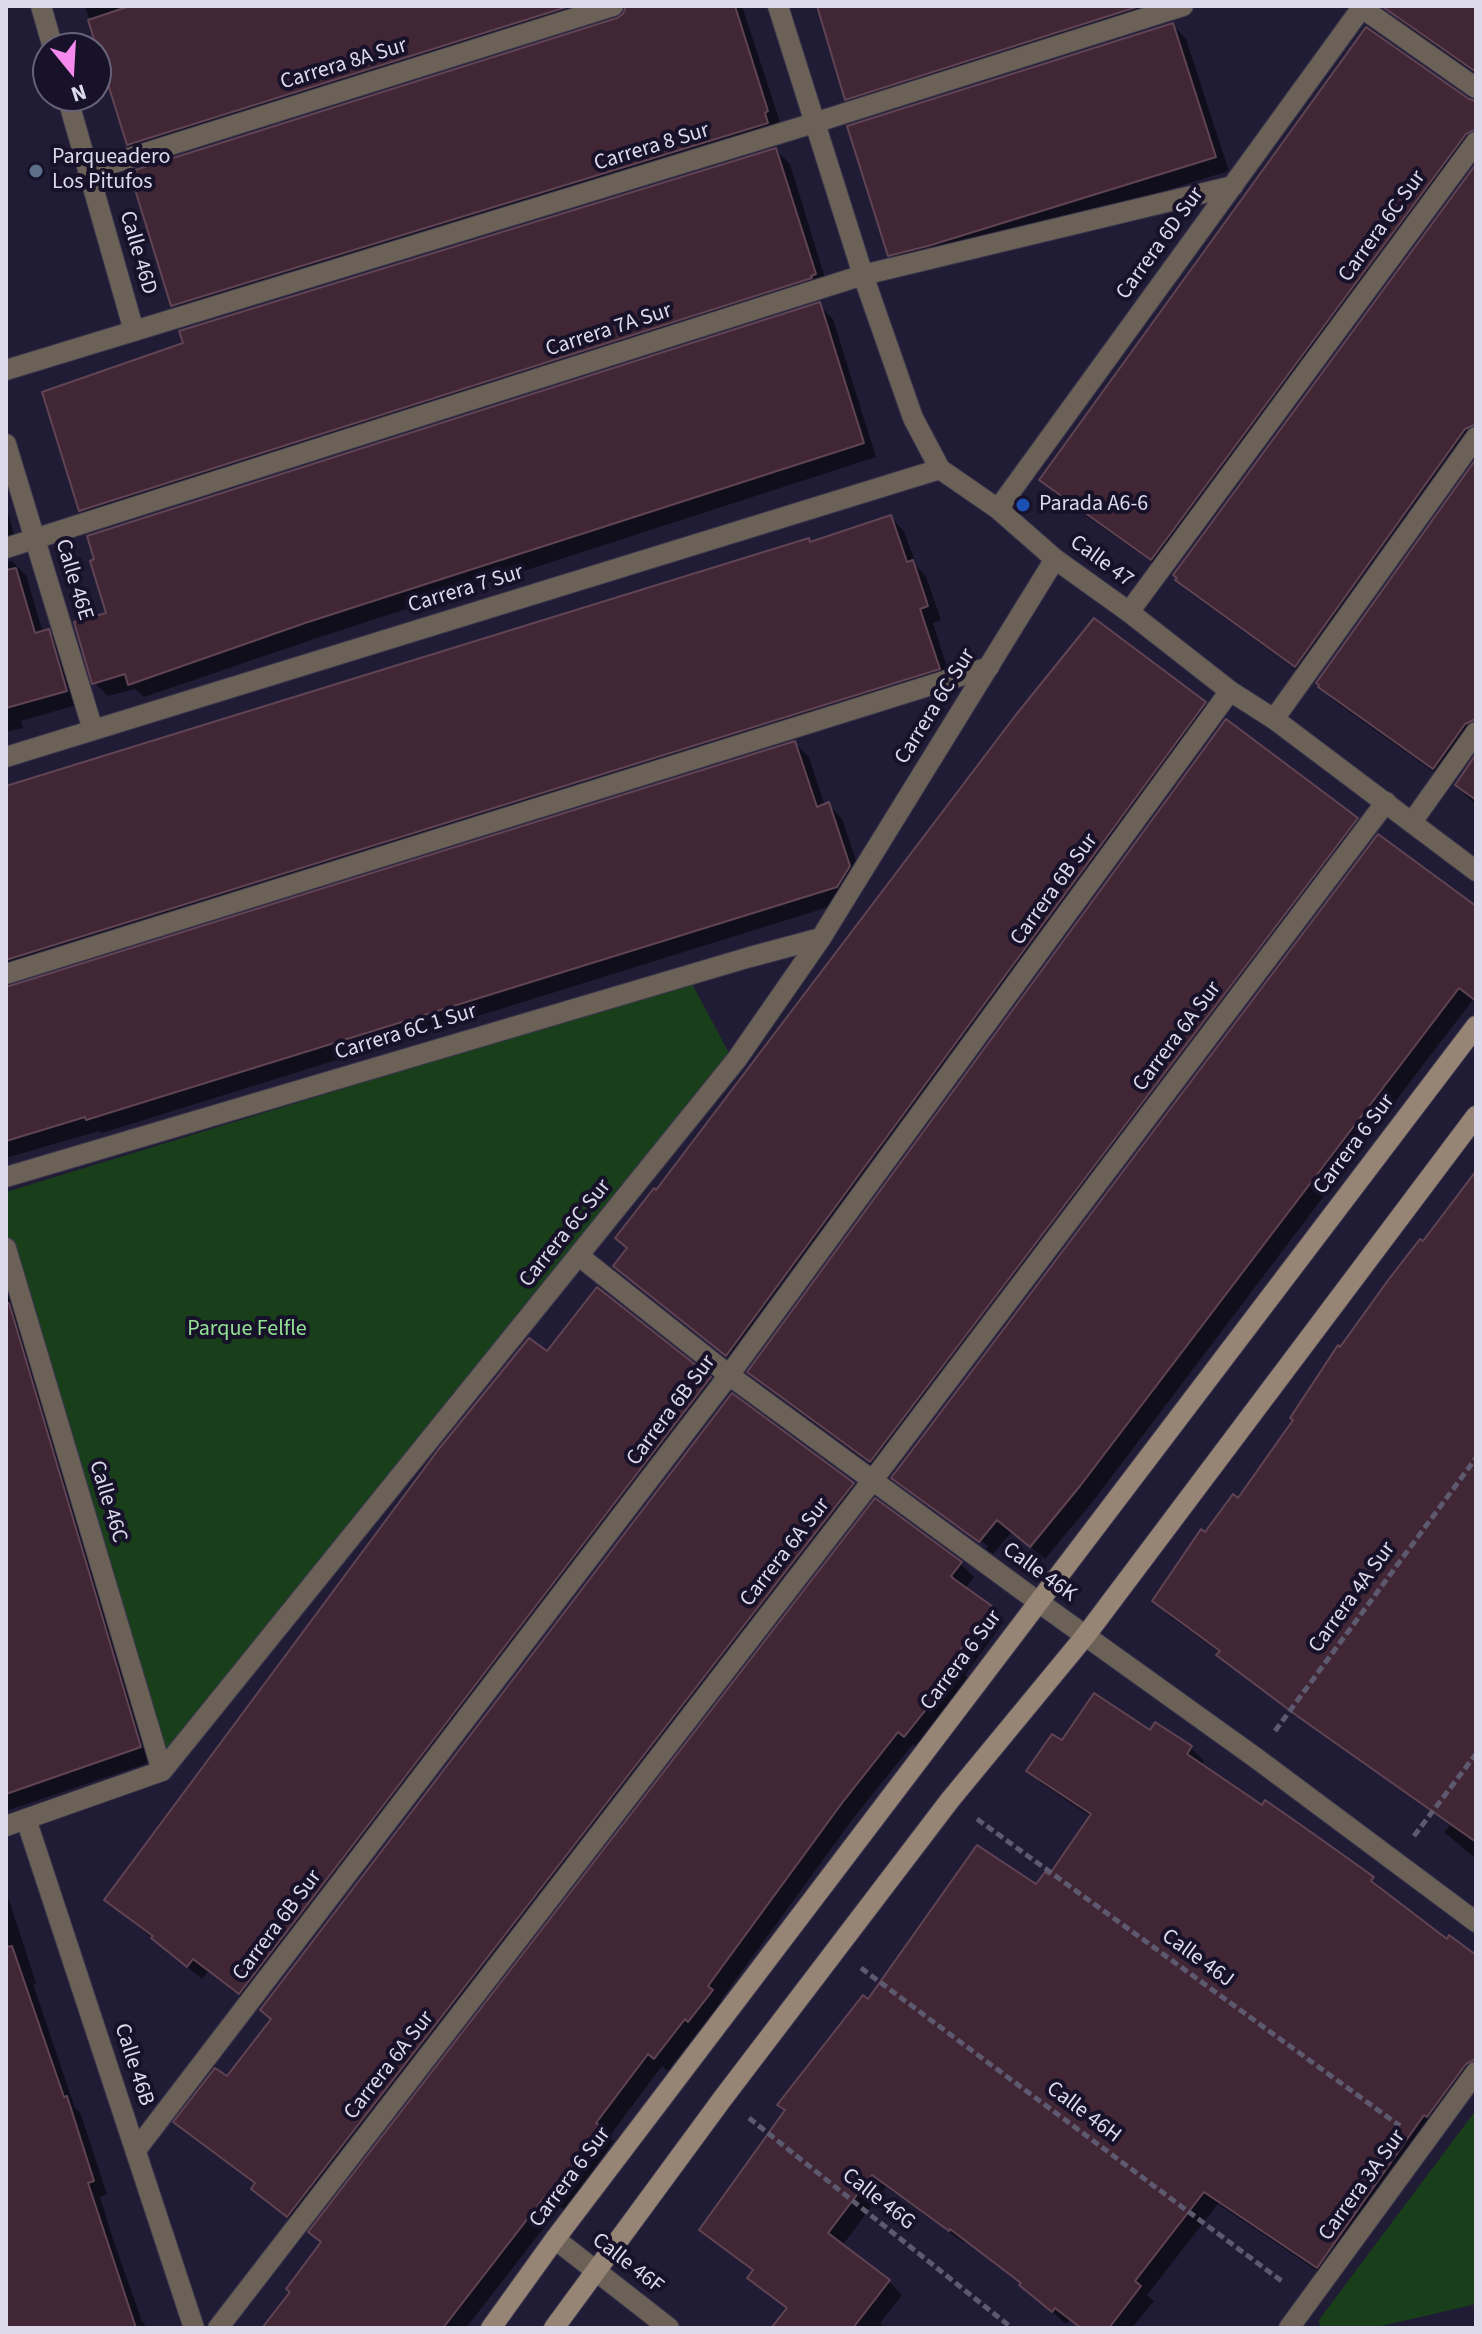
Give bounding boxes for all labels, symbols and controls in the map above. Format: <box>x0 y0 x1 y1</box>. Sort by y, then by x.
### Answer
north arrow <box>32 32 112 112</box>
street label: Carrera 8A Sur <box>278 33 410 97</box>
text: N <box>67 75 91 110</box>
street label: Carrera 8 Sur <box>591 118 713 178</box>
place label: Parqueadero Los Pitufos <box>52 145 170 196</box>
marker: Parqueadero Los Pitufos <box>27 162 45 180</box>
street label: Carrera 6C Sur <box>1334 166 1432 288</box>
street label: Carrera 6D Sur <box>1111 183 1211 305</box>
street label: Calle 46D <box>113 208 161 298</box>
street label: Carrera 7A Sur <box>543 298 675 364</box>
place label: Parada A6-6 <box>1039 492 1148 518</box>
marker: Parada A6-6 <box>1014 496 1032 514</box>
street label: Calle 47 <box>1064 530 1138 594</box>
street label: Calle 46E <box>48 536 98 624</box>
street label: Carrera 7 Sur <box>405 560 527 620</box>
street label: Carrera 6C Sur <box>890 644 982 770</box>
street label: Carrera 6B Sur <box>1006 829 1104 951</box>
street label: Carrera 6A Sur <box>1128 977 1228 1097</box>
street label: Carrera 6C 1 Sur <box>332 999 480 1067</box>
street label: Carrera 6 Sur <box>1309 1090 1401 1200</box>
street label: Carrera 6C Sur <box>514 1175 618 1293</box>
park label: Parque Felfle <box>187 1317 307 1343</box>
street label: Carrera 6B Sur <box>622 1350 722 1472</box>
street label: Calle 46C <box>82 1458 132 1546</box>
street label: Carrera 6A Sur <box>735 1493 837 1613</box>
street label: Calle 46K <box>997 1537 1081 1609</box>
street label: Carrera 4A Sur <box>1304 1537 1402 1659</box>
street label: Carrera 6 Sur <box>916 1606 1008 1716</box>
street label: Carrera 6B Sur <box>228 1865 328 1987</box>
street label: Calle 46J <box>1156 1924 1238 1994</box>
street label: Carrera 6A Sur <box>339 2006 441 2126</box>
street label: Calle 46B <box>107 2021 159 2109</box>
street label: Calle 46H <box>1041 2076 1125 2150</box>
street label: Carrera 6 Sur <box>525 2123 617 2233</box>
street label: Carrera 3A Sur <box>1314 2125 1412 2247</box>
street label: Calle 46G <box>836 2163 920 2237</box>
street label: Calle 46F <box>586 2228 668 2300</box>

